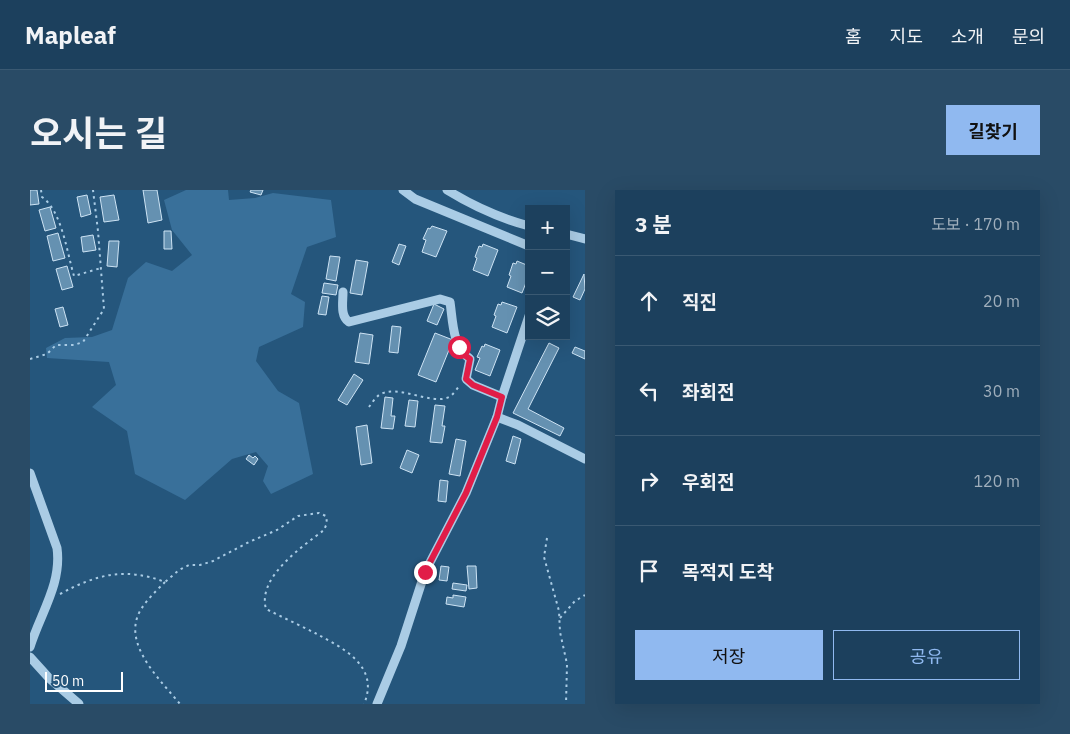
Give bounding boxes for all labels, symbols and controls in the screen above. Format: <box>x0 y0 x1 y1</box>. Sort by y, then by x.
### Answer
text: Mapleaf <box>25 19 116 51</box>
text: 홈 <box>845 25 862 48</box>
text: 지도 <box>890 25 923 48</box>
text: 소개 <box>951 25 984 48</box>
text: 문의 <box>1012 25 1045 48</box>
button: 길찾기 <box>946 105 1040 155</box>
text: 오시는 길 <box>30 110 167 156</box>
map controls <box>525 205 570 340</box>
button: + <box>525 205 570 250</box>
text: 3 분 <box>635 210 672 238</box>
text: 도보 · 170 m <box>931 214 1020 234</box>
button: − <box>525 250 570 295</box>
icon: ahead <box>635 287 663 315</box>
text: 직진 <box>682 290 717 314</box>
text: 20 m <box>983 291 1020 311</box>
button: layers <box>525 295 570 340</box>
route start <box>448 336 471 359</box>
icon: left <box>635 377 663 405</box>
text: 좌회전 <box>682 380 734 404</box>
text: 30 m <box>983 381 1020 401</box>
icon: right <box>635 467 663 495</box>
text: 우회전 <box>682 470 734 494</box>
text: 120 m <box>973 471 1020 491</box>
icon: arrive <box>635 557 663 585</box>
text: 목적지 도착 <box>682 560 774 584</box>
route end <box>414 561 437 584</box>
button: 저장 <box>635 630 823 680</box>
button: 공유 <box>833 630 1020 680</box>
scale bar <box>45 669 122 692</box>
text: 50 m <box>52 672 84 690</box>

